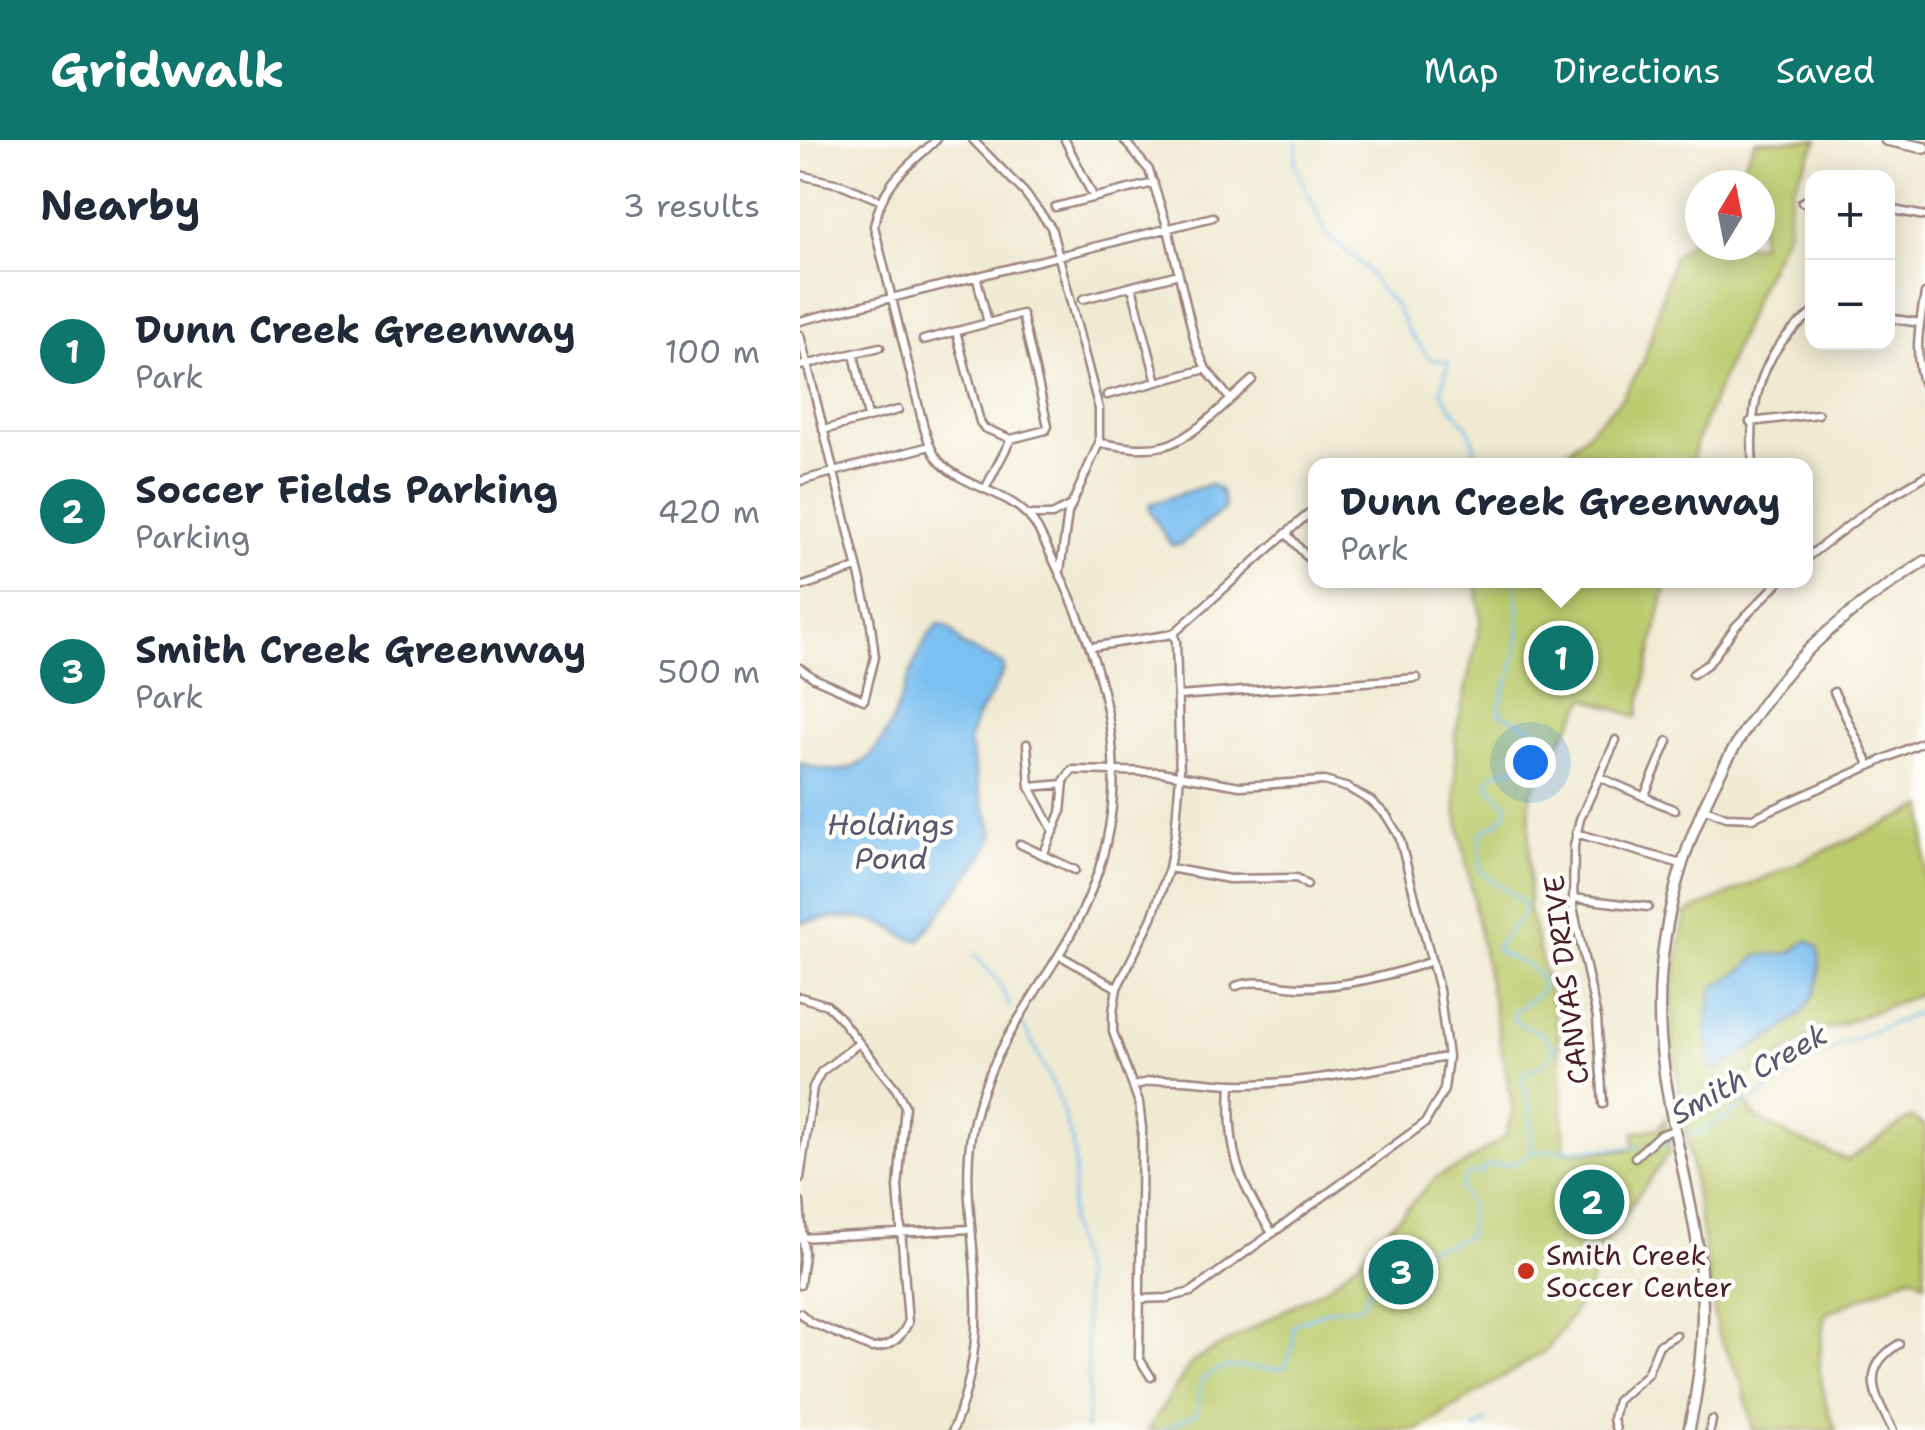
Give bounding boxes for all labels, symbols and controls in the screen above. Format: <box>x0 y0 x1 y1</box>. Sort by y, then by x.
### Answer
text: Gridwalk <box>50 38 285 102</box>
text: Map <box>1424 47 1499 94</box>
text: Directions <box>1554 47 1721 94</box>
text: Saved <box>1776 47 1875 94</box>
north arrow <box>1685 170 1775 260</box>
map controls <box>1805 170 1895 350</box>
button: + <box>1805 170 1895 260</box>
text: Nearby <box>40 177 200 233</box>
text: 3 results <box>623 184 760 227</box>
button: − <box>1805 260 1895 350</box>
text: Dunn Creek Greenway <box>135 304 576 355</box>
text: 1 <box>65 330 80 373</box>
text: 100 m <box>664 330 760 373</box>
text: Park <box>135 355 204 398</box>
popup <box>1308 458 1813 588</box>
text: Soccer Fields Parking <box>135 464 558 515</box>
text: Dunn Creek Greenway <box>1340 476 1781 527</box>
text: 2 <box>61 490 84 533</box>
text: 420 m <box>658 490 760 533</box>
text: Parking <box>135 515 250 558</box>
text: Park <box>1340 527 1409 570</box>
pin: 1 <box>1528 620 1594 696</box>
text: Smith Creek Greenway <box>135 624 586 675</box>
text: 3 <box>61 650 84 693</box>
text: 500 m <box>658 650 760 693</box>
text: Park <box>135 675 204 718</box>
your location <box>1505 737 1556 788</box>
water label: Holdings Pond <box>827 804 955 879</box>
street label: CANVAS DRIVE <box>1534 873 1598 1087</box>
water label: Smith Creek <box>1663 1013 1835 1134</box>
pin: 2 <box>1560 1164 1624 1240</box>
pin: 3 <box>1368 1234 1434 1310</box>
place label: Smith Creek Soccer Center <box>1546 1236 1732 1306</box>
marker: Smith Creek Soccer Center <box>1515 1260 1537 1282</box>

